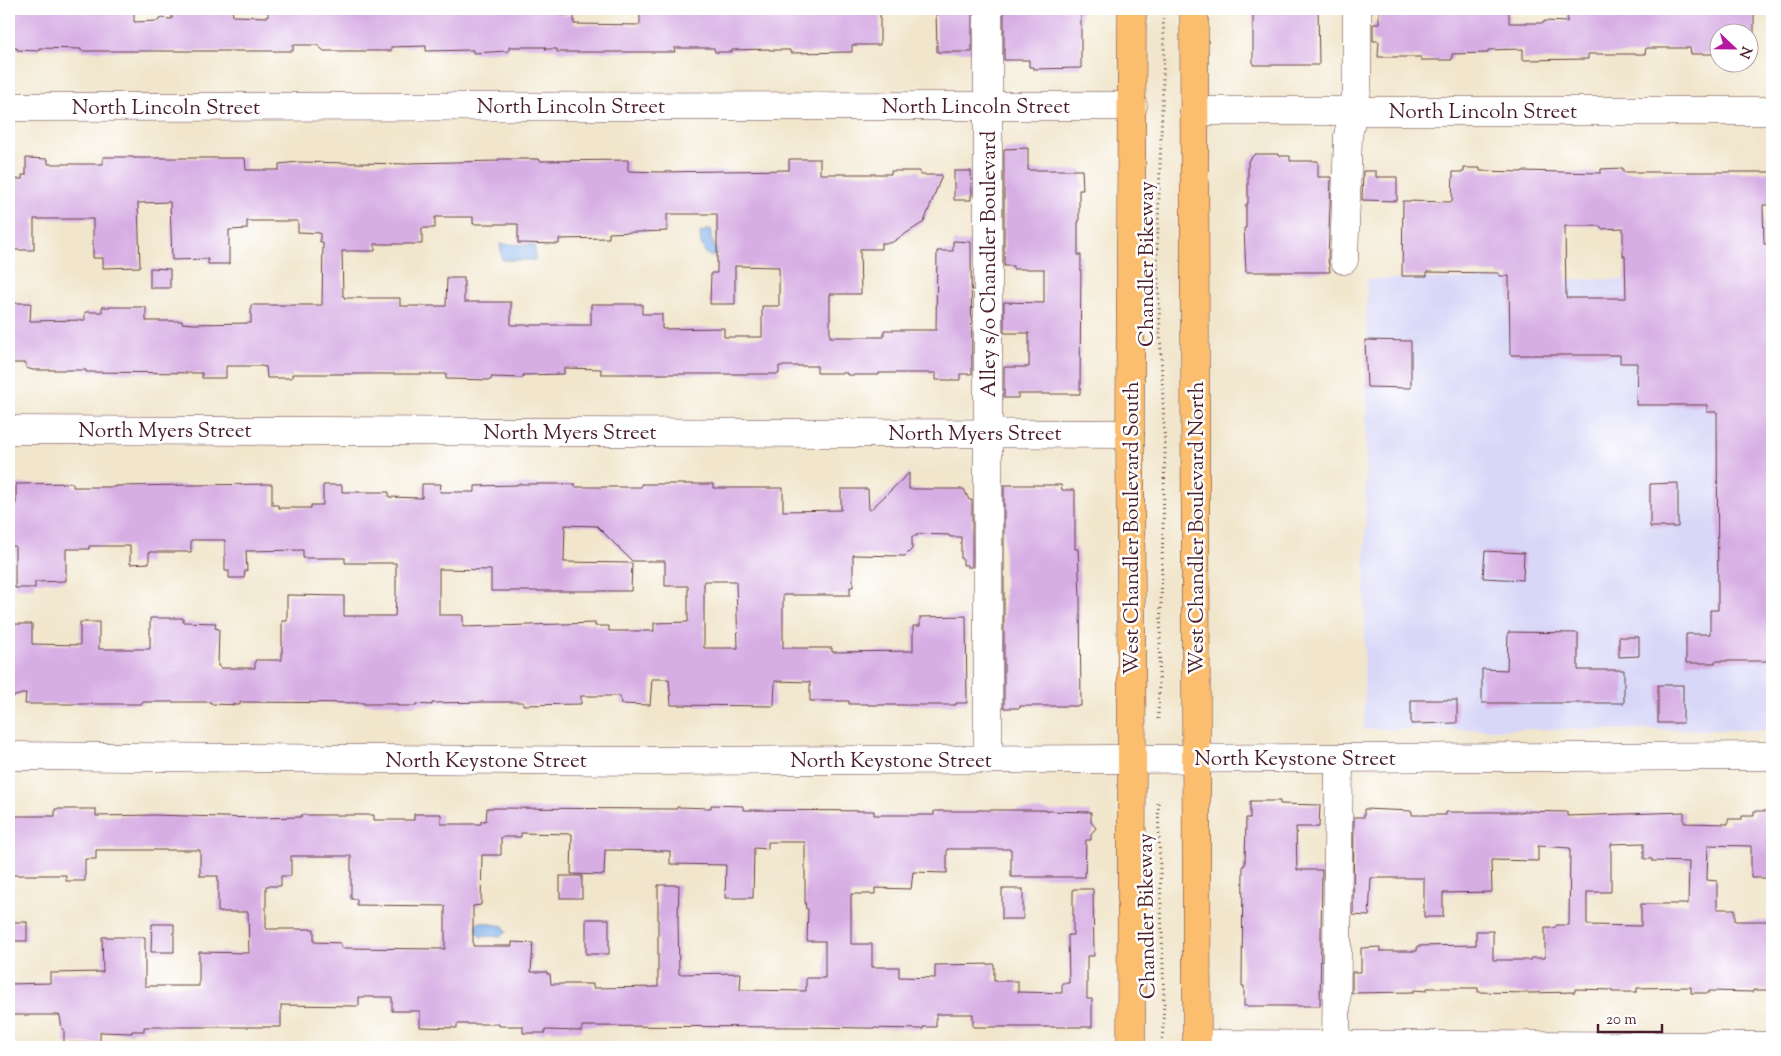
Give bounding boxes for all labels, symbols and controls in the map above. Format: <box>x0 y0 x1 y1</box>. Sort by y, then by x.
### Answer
north arrow <box>1708 22 1758 72</box>
text: N <box>1733 43 1756 61</box>
street label: North Lincoln Street <box>477 93 665 123</box>
street label: North Lincoln Street <box>882 93 1070 123</box>
street label: North Lincoln Street <box>72 94 260 124</box>
street label: North Lincoln Street <box>1389 98 1577 128</box>
street label: Alley s/o Chandler Boulevard <box>975 130 1005 397</box>
street label: Chandler Bikeway <box>1133 180 1163 347</box>
street label: West Chandler Boulevard South <box>1118 381 1148 675</box>
street label: West Chandler Boulevard North <box>1183 381 1213 675</box>
street label: North Myers Street <box>78 417 252 447</box>
street label: North Myers Street <box>483 419 657 449</box>
street label: North Myers Street <box>888 420 1062 450</box>
street label: North Keystone Street <box>1194 745 1396 775</box>
street label: North Keystone Street <box>385 747 587 777</box>
street label: North Keystone Street <box>790 747 992 777</box>
street label: Chandler Bikeway <box>1132 832 1164 999</box>
scale bar <box>1598 1001 1662 1033</box>
text: 20 m <box>1606 1010 1637 1031</box>

